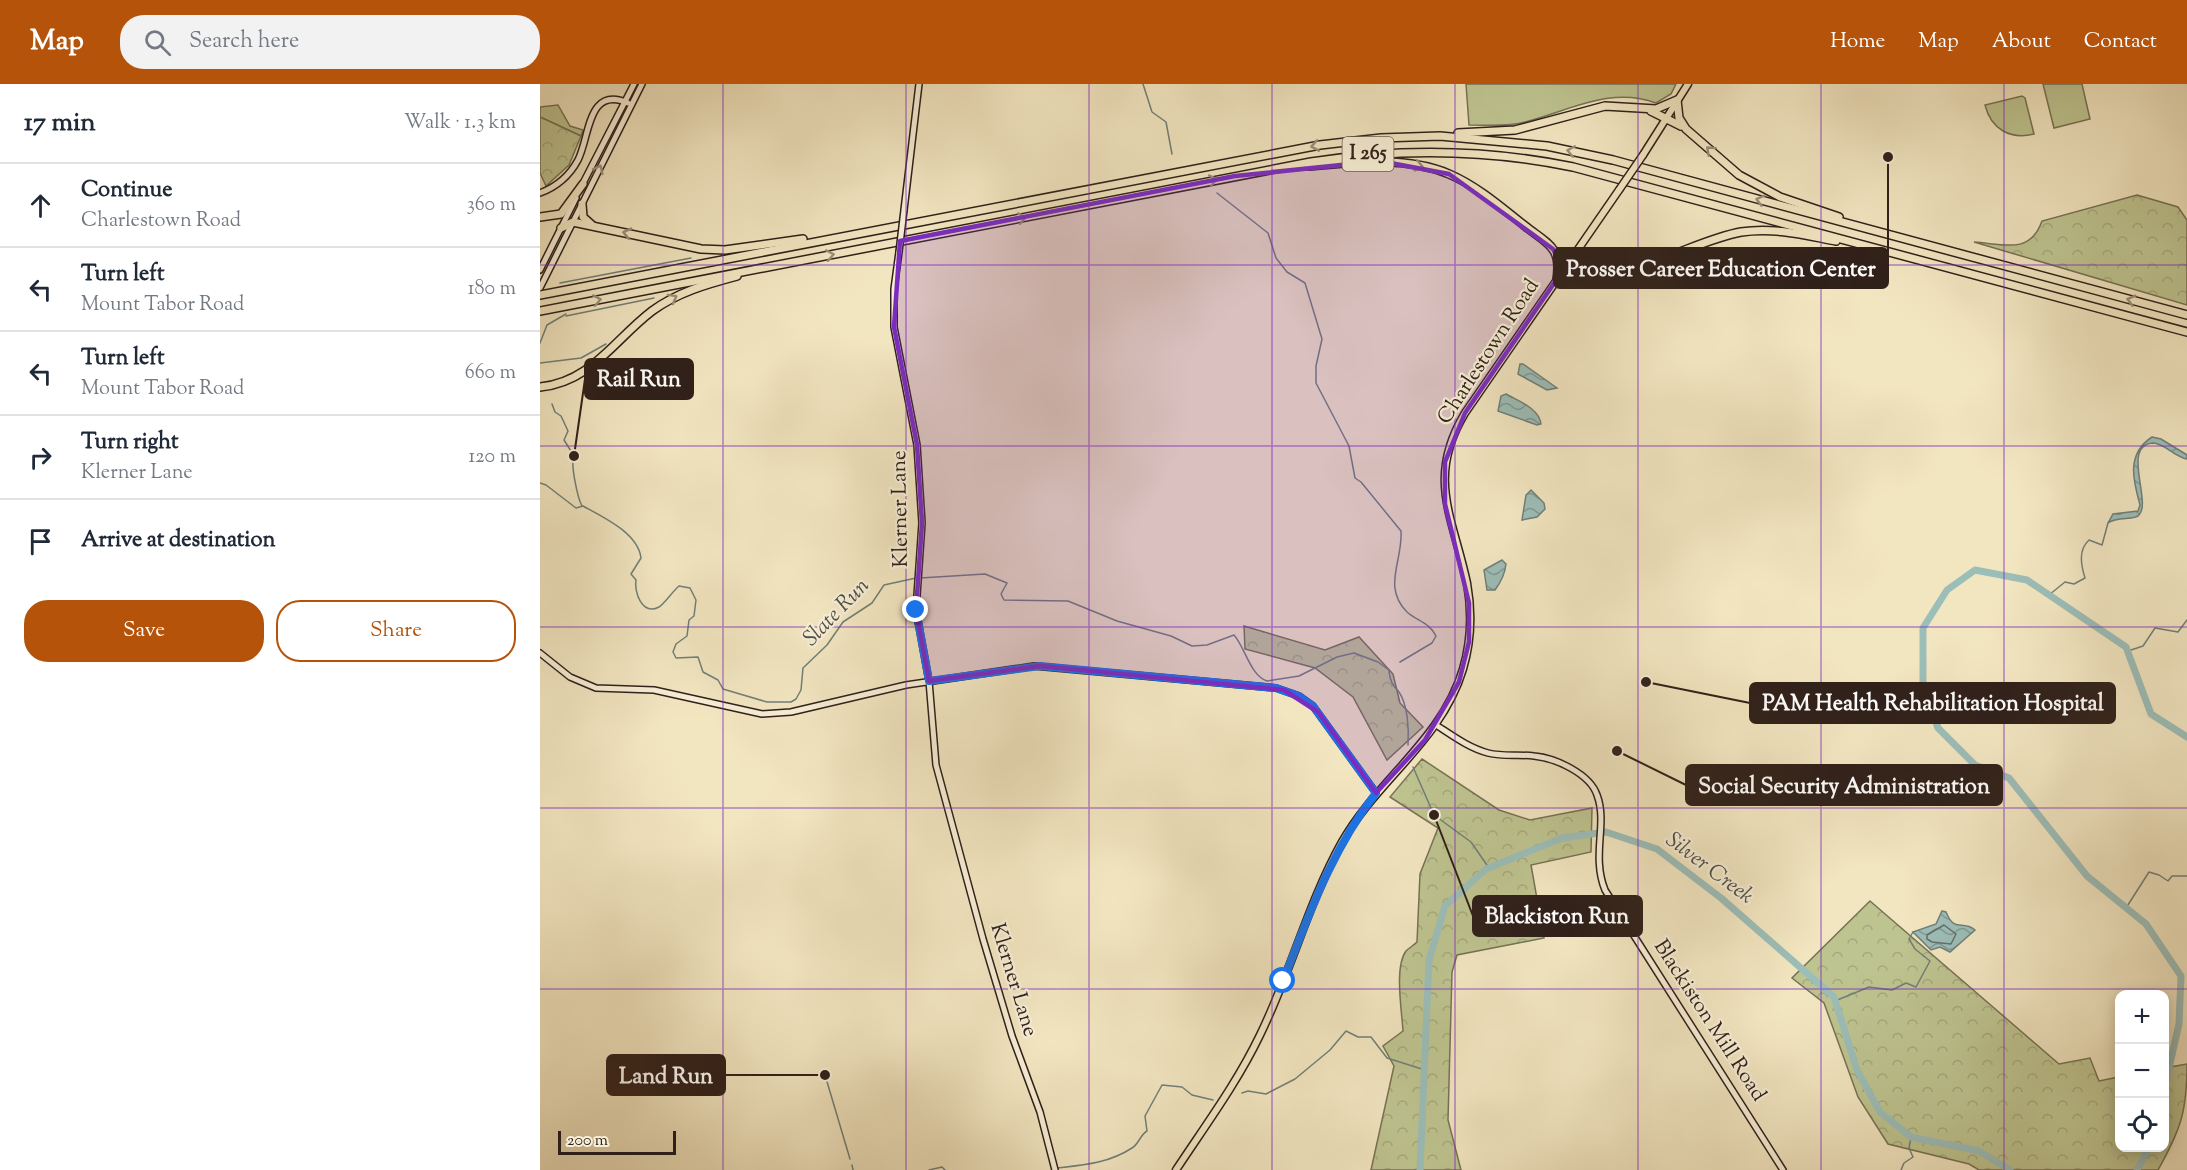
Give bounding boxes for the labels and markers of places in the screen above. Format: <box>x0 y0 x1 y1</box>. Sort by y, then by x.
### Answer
callout: Prosser Career Education Center <box>1554 248 1888 288</box>
callout: Rail Run <box>585 359 693 399</box>
callout: PAM Health Rehabilitation Hospital <box>1750 683 2115 723</box>
callout: Social Security Administration <box>1686 765 2002 805</box>
callout: Blackiston Run <box>1473 896 1642 936</box>
callout: Land Run <box>607 1055 725 1095</box>

